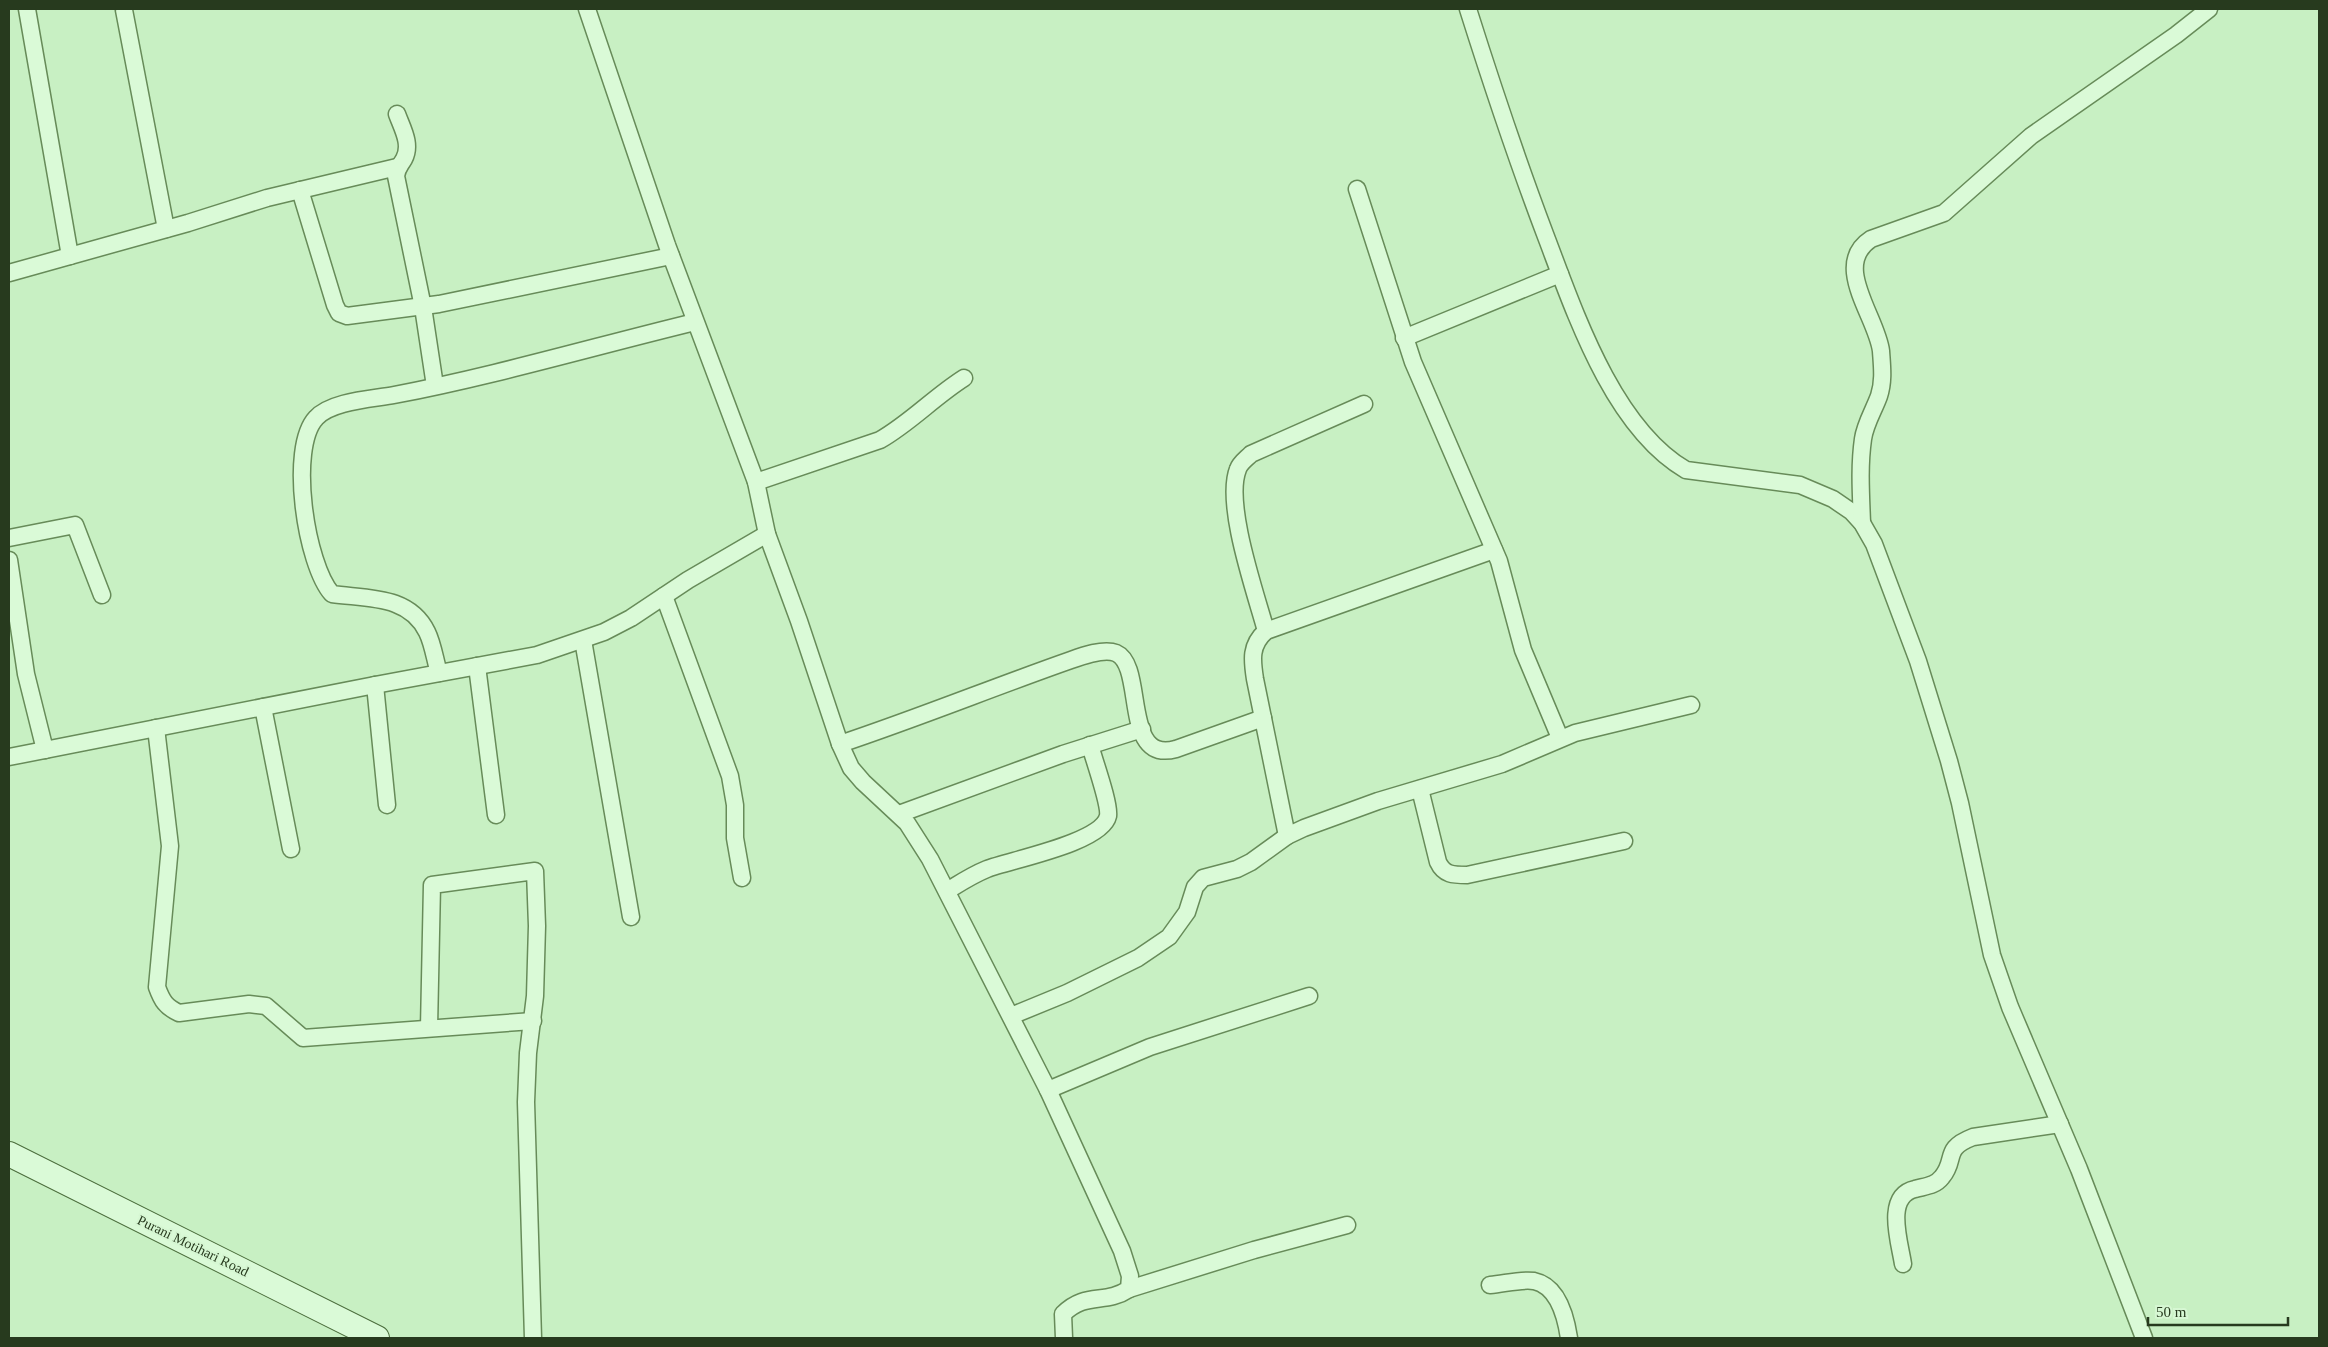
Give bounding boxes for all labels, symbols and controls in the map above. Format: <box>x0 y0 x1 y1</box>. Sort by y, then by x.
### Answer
street label: Purani Motihari Road <box>135 1212 251 1280</box>
scale bar <box>2148 1294 2288 1326</box>
text: 50 m <box>2156 1304 2187 1320</box>

